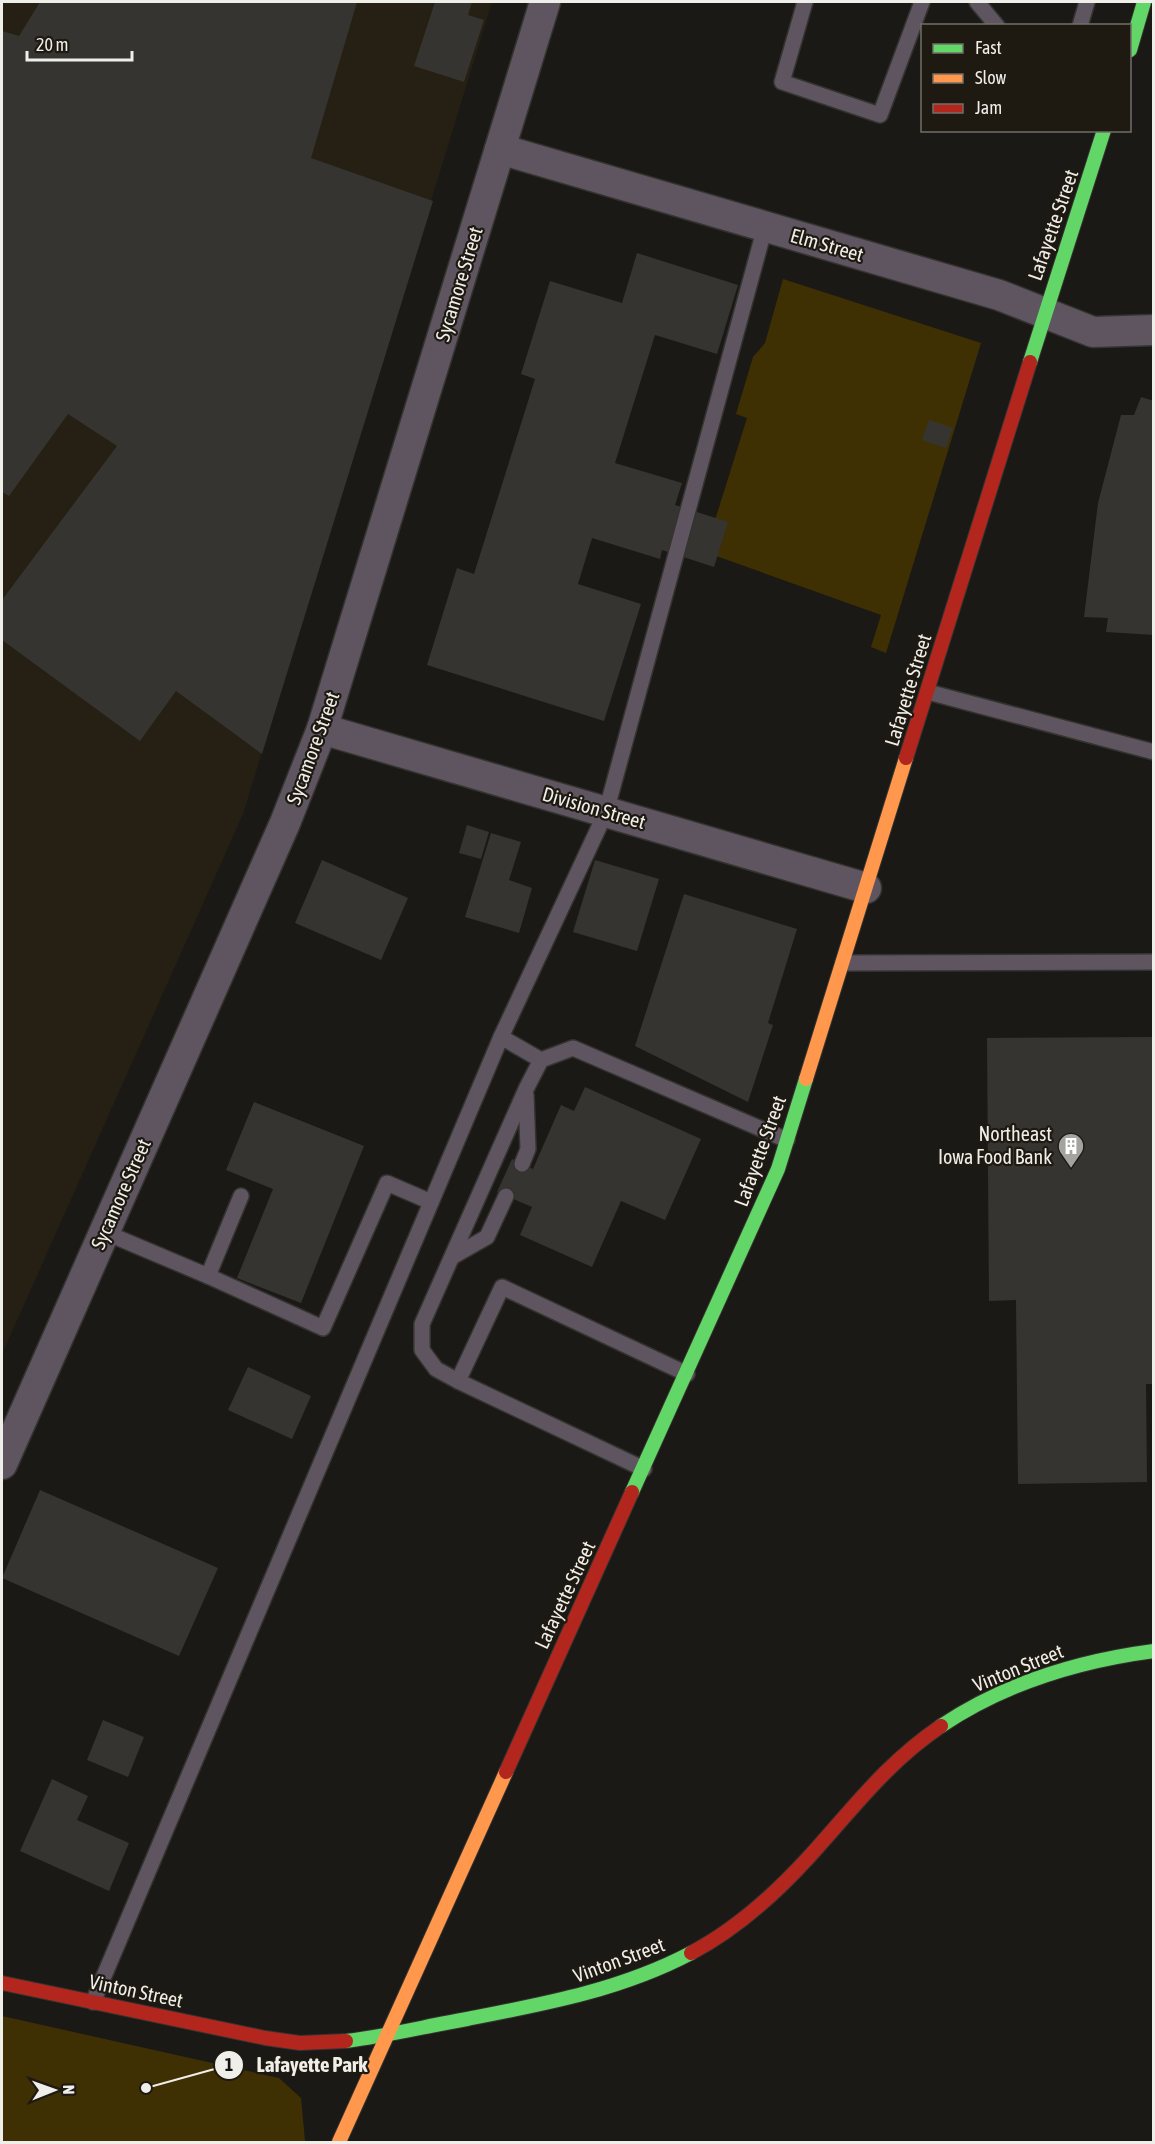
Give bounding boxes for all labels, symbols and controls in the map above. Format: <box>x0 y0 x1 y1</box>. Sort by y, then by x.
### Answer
scale bar <box>27 24 132 62</box>
legend <box>921 24 1131 132</box>
text: 20 m <box>36 34 68 55</box>
text: Fast <box>975 37 1002 58</box>
text: Slow <box>975 67 1006 88</box>
text: Jam <box>975 97 1002 118</box>
street label: Lafayette Street <box>1023 166 1082 283</box>
street label: Elm Street <box>788 223 867 266</box>
street label: Sycamore Street <box>430 224 487 344</box>
street label: Lafayette Street <box>880 631 936 749</box>
street label: Sycamore Street <box>281 688 344 807</box>
street label: Division Street <box>540 782 648 833</box>
street label: Lafayette Street <box>729 1092 790 1209</box>
place label: Northeast Iowa Food Bank <box>938 1122 1052 1168</box>
building icon: Northeast Iowa Food Bank <box>1056 1131 1086 1169</box>
street label: Sycamore Street <box>86 1135 155 1253</box>
street label: Lafayette Street <box>530 1537 600 1652</box>
street label: Vinton Street <box>969 1639 1067 1696</box>
street label: Vinton Street <box>570 1932 668 1987</box>
street label: Vinton Street <box>87 1969 185 2012</box>
callout: Lafayette Park <box>214 2045 379 2084</box>
text: Lafayette Park <box>257 2052 368 2076</box>
text: 1 <box>225 2054 233 2075</box>
north arrow <box>24 2060 84 2120</box>
text: N <box>60 2085 78 2095</box>

